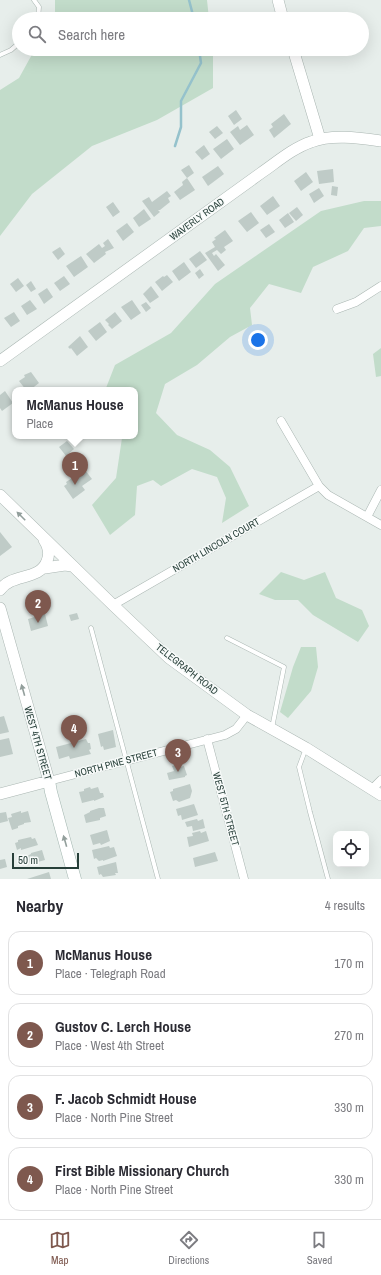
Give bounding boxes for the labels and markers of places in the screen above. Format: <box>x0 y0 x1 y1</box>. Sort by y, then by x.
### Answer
pin: 1 <box>62 452 88 485</box>
pin: 2 <box>25 590 51 623</box>
pin: 4 <box>61 715 87 748</box>
pin: 3 <box>165 739 191 772</box>

